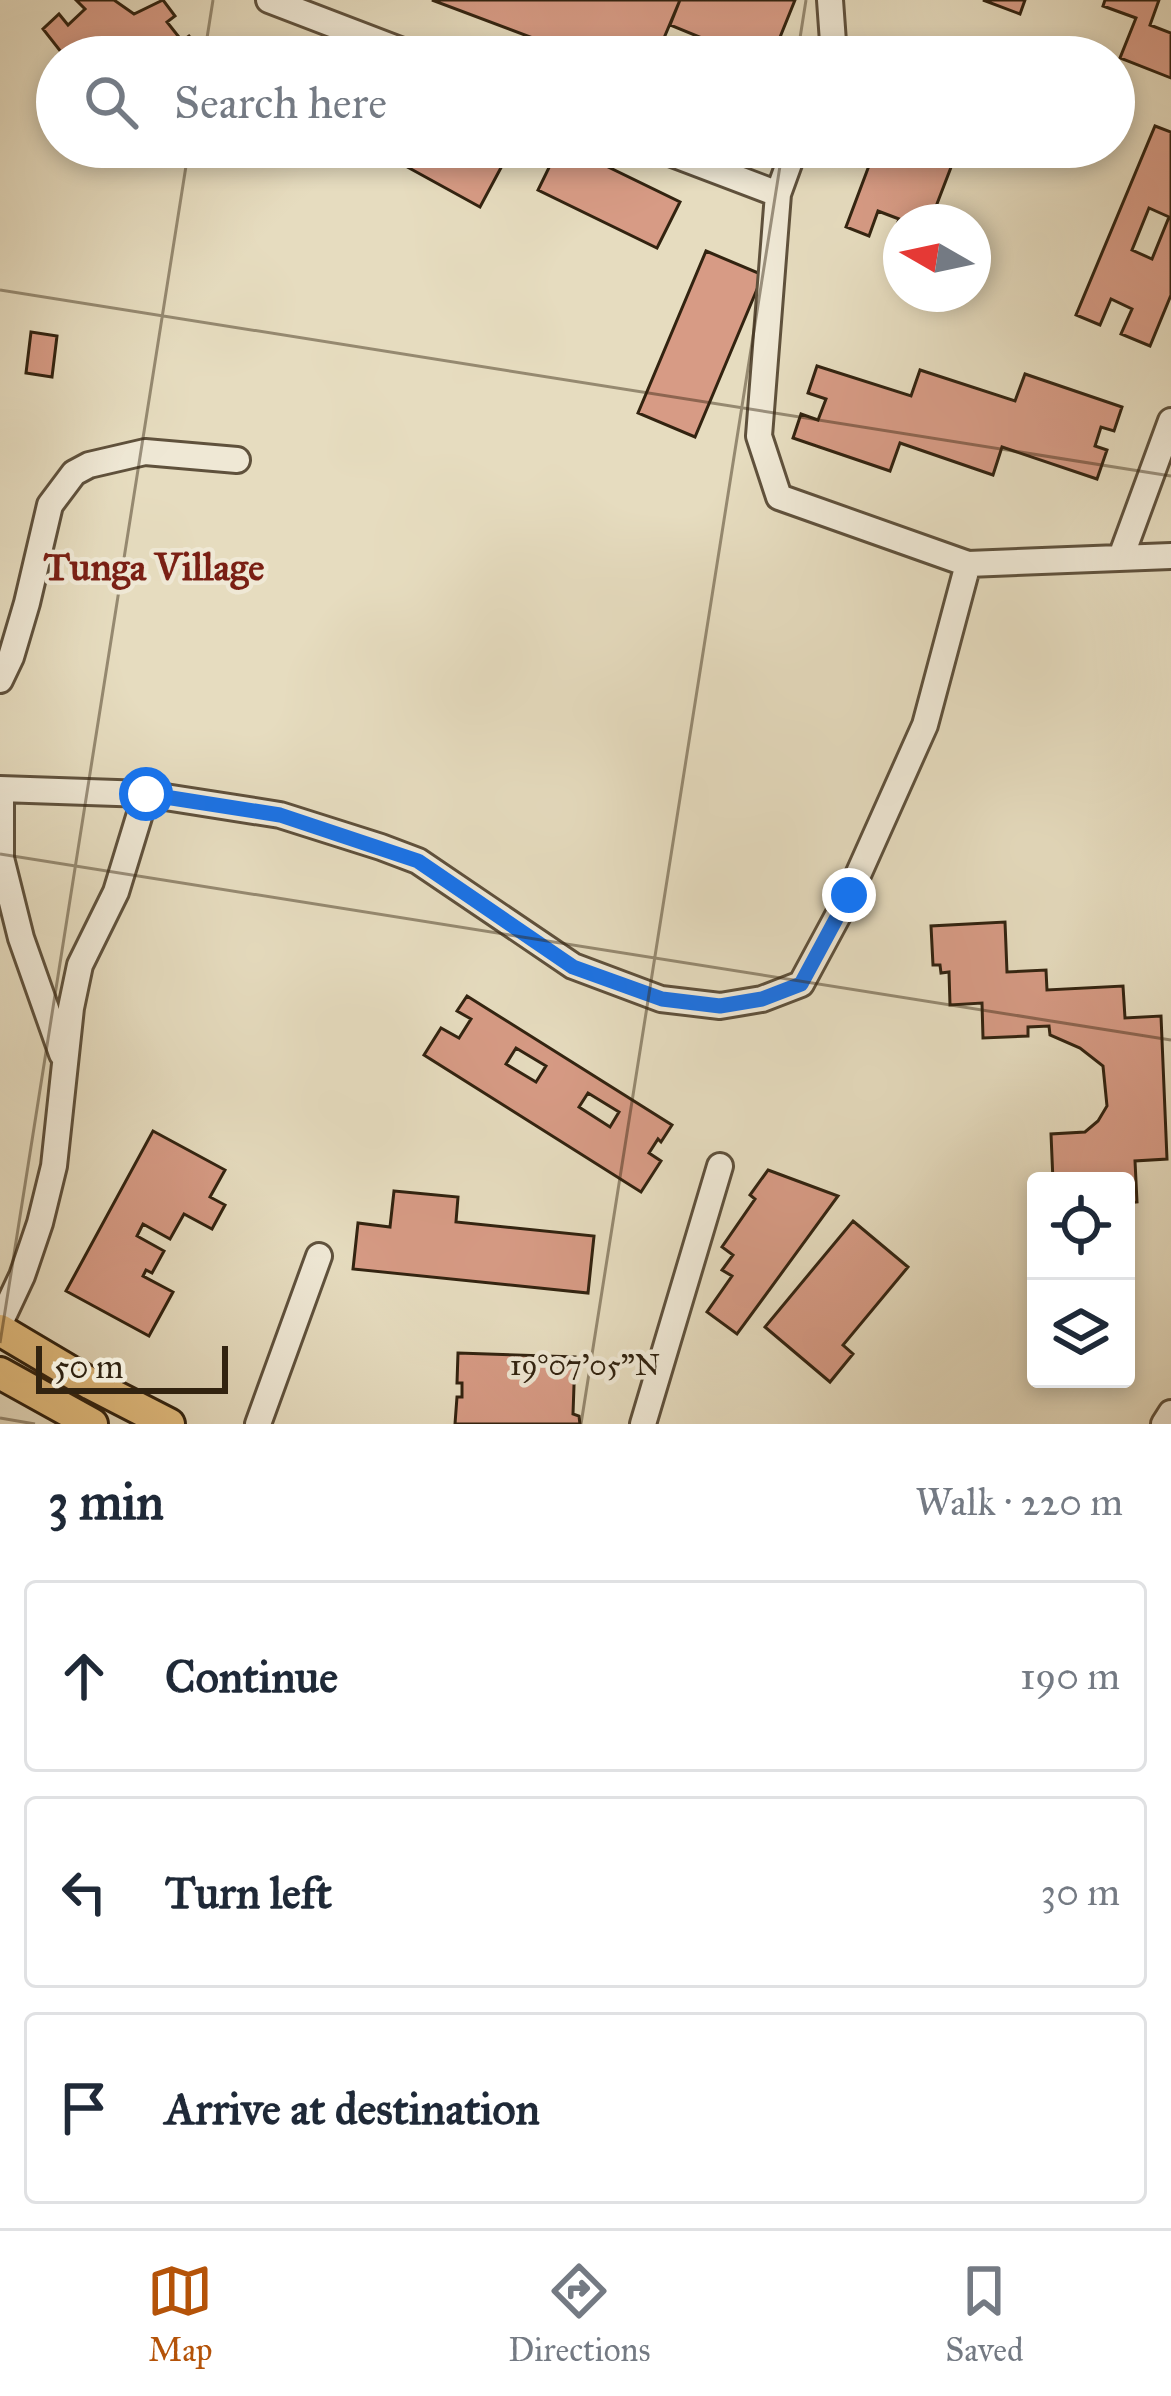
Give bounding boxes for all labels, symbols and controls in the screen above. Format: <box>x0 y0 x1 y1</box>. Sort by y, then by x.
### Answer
search box <box>36 36 1135 168</box>
icon: search <box>78 69 144 135</box>
text: Search here <box>174 75 387 130</box>
north arrow <box>883 204 991 312</box>
district label: Tunga Village <box>44 543 264 591</box>
route start <box>119 767 173 821</box>
route end <box>822 868 876 922</box>
map controls <box>1027 1172 1135 1388</box>
button: locate <box>1027 1172 1135 1280</box>
button: layers <box>1027 1280 1135 1388</box>
scale bar <box>36 1340 228 1393</box>
text: 50 m <box>54 1347 123 1387</box>
text: 19°07'05"N <box>510 1347 660 1384</box>
text: 3 min <box>48 1471 164 1533</box>
text: Walk · 220 m <box>915 1478 1123 1526</box>
icon: ahead <box>51 1643 117 1709</box>
text: Continue <box>165 1649 338 1704</box>
text: 190 m <box>1020 1652 1120 1700</box>
icon: left <box>51 1859 117 1925</box>
text: Turn left <box>165 1865 332 1920</box>
text: 30 m <box>1041 1868 1120 1916</box>
icon: arrive <box>51 2075 117 2141</box>
text: Arrive at destination <box>165 2081 540 2136</box>
tab: Map <box>147 2258 213 2370</box>
tab: Directions <box>508 2258 650 2370</box>
tab: Saved <box>945 2258 1024 2370</box>

